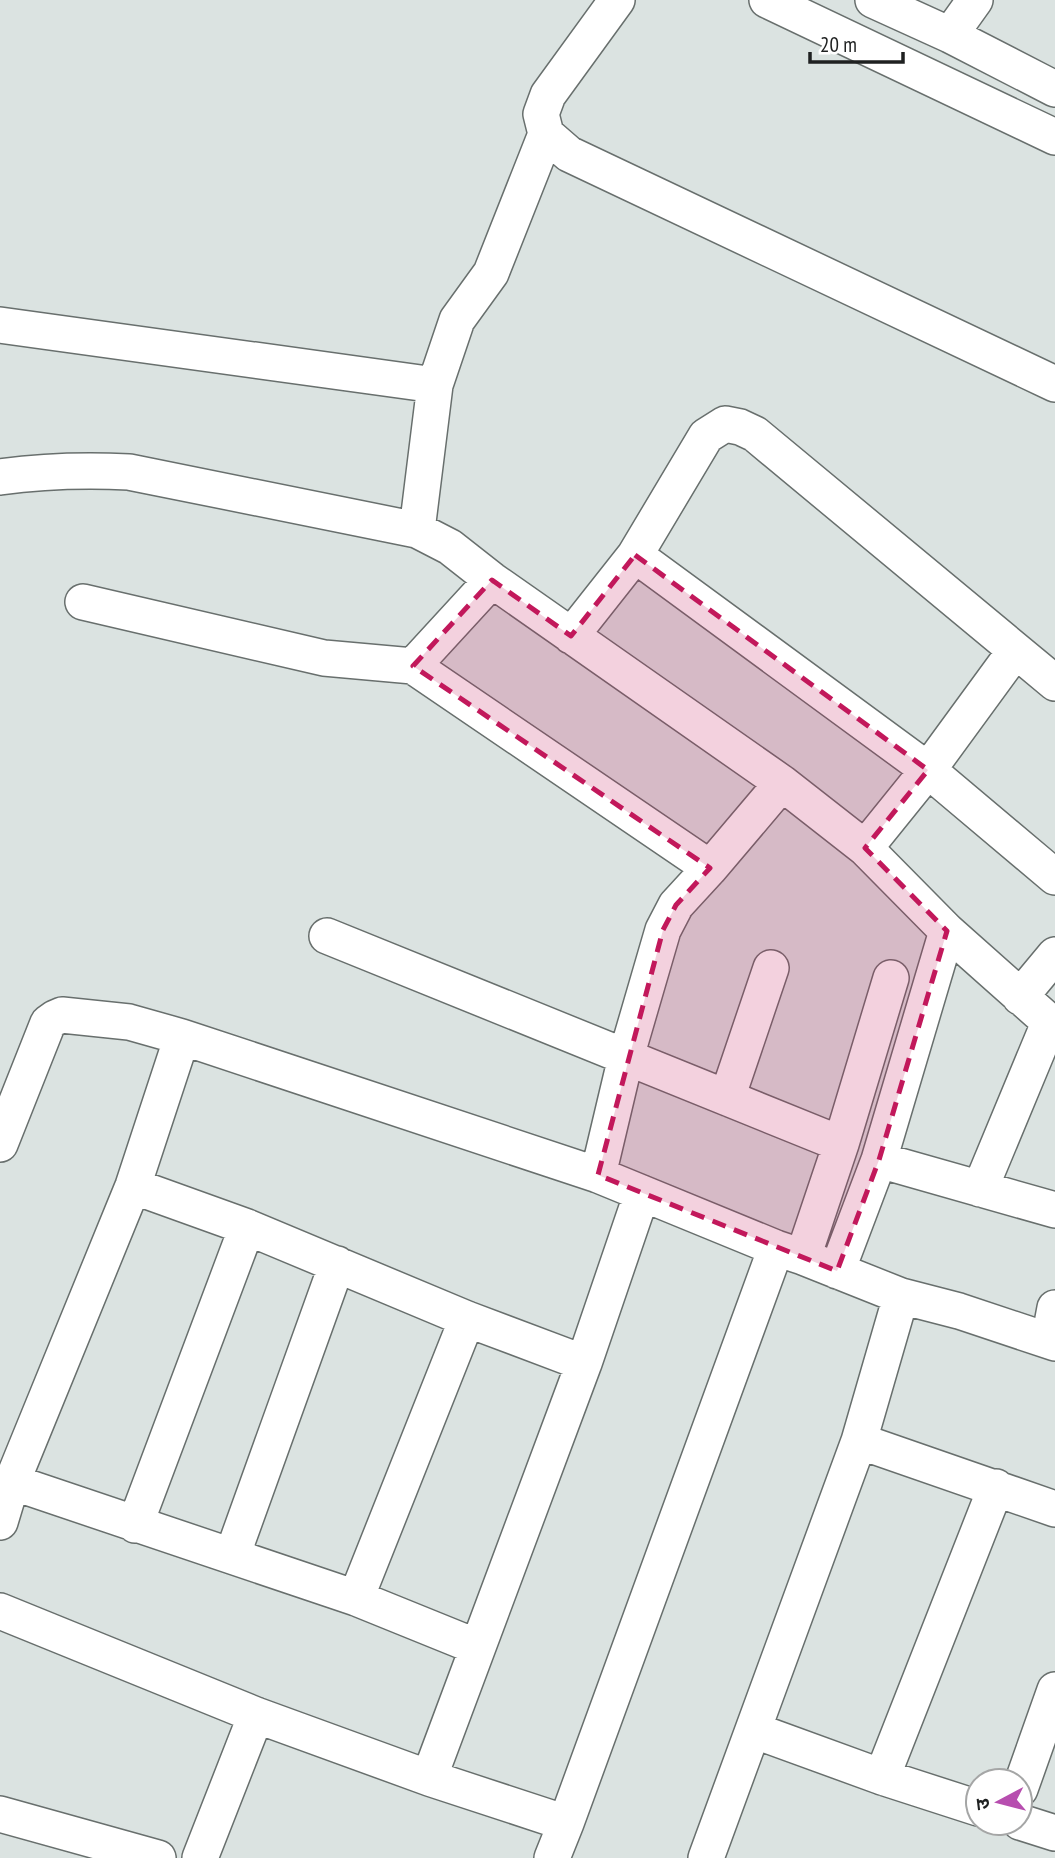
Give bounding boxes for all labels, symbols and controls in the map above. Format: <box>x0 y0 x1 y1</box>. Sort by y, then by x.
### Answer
scale bar <box>810 21 903 65</box>
text: 20 m <box>820 31 857 58</box>
north arrow <box>964 1767 1034 1837</box>
text: उ <box>969 1796 995 1811</box>

